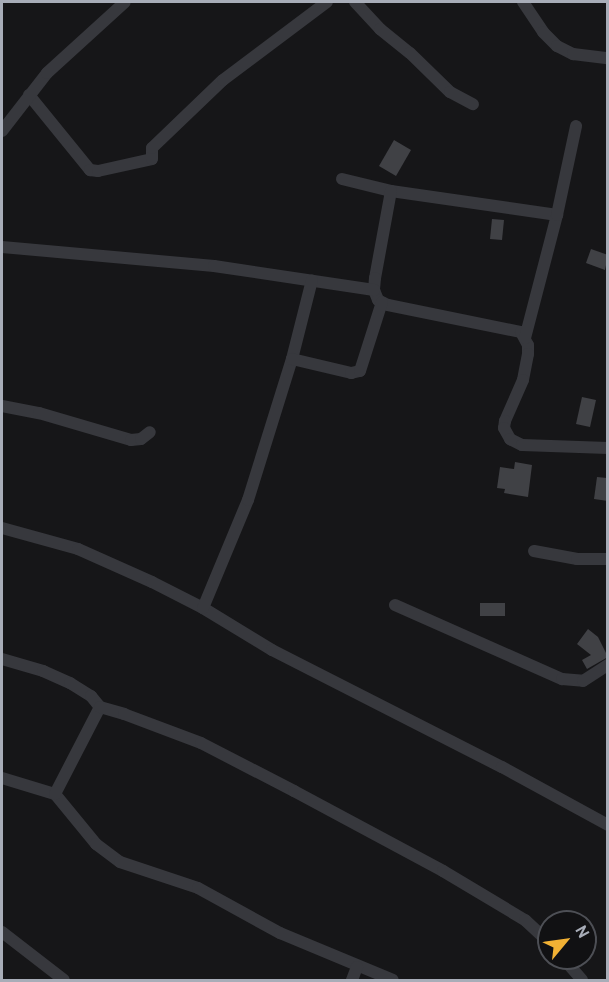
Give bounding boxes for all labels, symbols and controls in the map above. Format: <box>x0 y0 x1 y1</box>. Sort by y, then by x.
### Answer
north arrow <box>537 910 597 970</box>
text: N <box>569 922 593 942</box>

